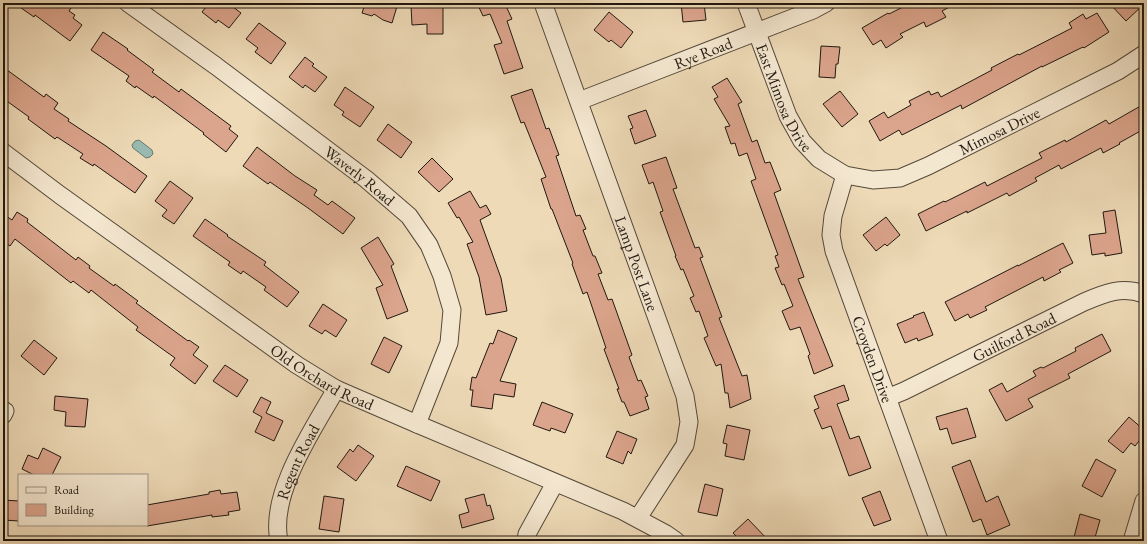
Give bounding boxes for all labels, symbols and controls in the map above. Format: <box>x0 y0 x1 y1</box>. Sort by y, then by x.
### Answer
street label: Rye Road <box>671 32 736 74</box>
street label: East Mimosa Drive <box>751 41 817 156</box>
street label: Mimosa Drive <box>955 101 1043 159</box>
street label: Waverly Road <box>320 141 400 211</box>
street label: Lamp Post Lane <box>610 213 664 314</box>
street label: Guilford Road <box>969 307 1060 366</box>
street label: Croyden Drive <box>848 313 898 405</box>
street label: Old Orchard Road <box>266 339 378 415</box>
street label: Regent Road <box>271 419 324 502</box>
legend <box>18 474 148 526</box>
text: Road <box>54 482 80 498</box>
text: Building <box>54 502 95 518</box>

